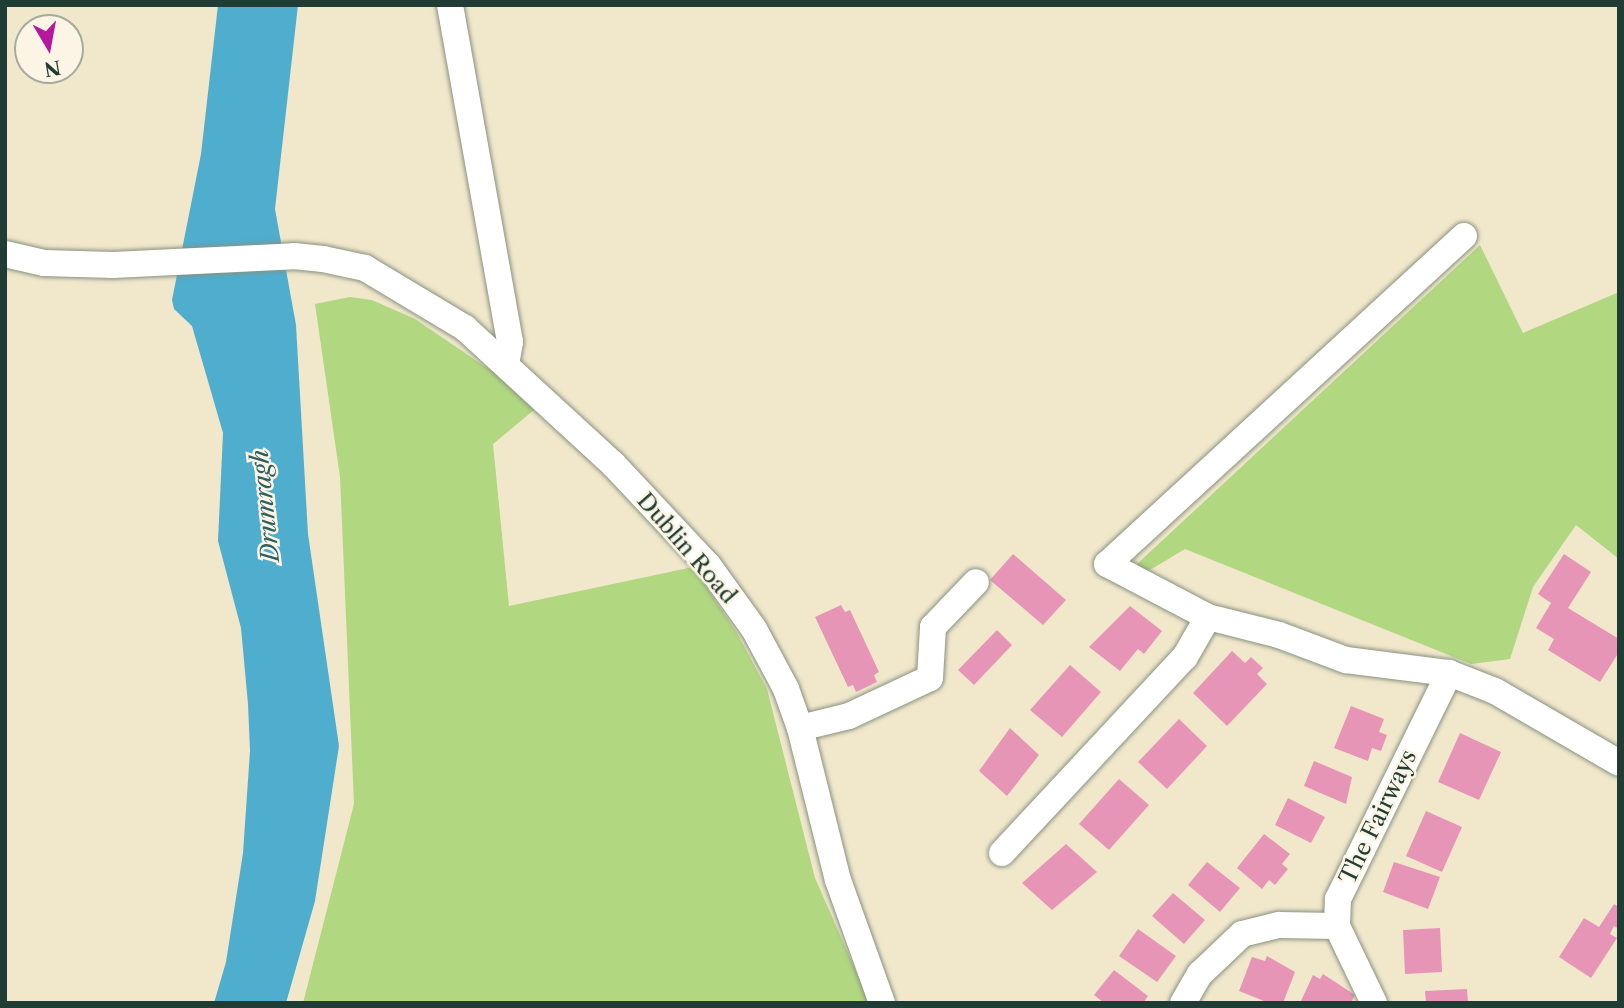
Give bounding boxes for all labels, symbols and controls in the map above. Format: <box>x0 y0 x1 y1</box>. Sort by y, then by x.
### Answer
north arrow <box>14 14 84 84</box>
text: N <box>42 55 63 81</box>
water label: Drumragh <box>245 448 285 564</box>
street label: Dublin Road <box>631 487 743 609</box>
street label: The Fairways <box>1334 745 1422 889</box>

